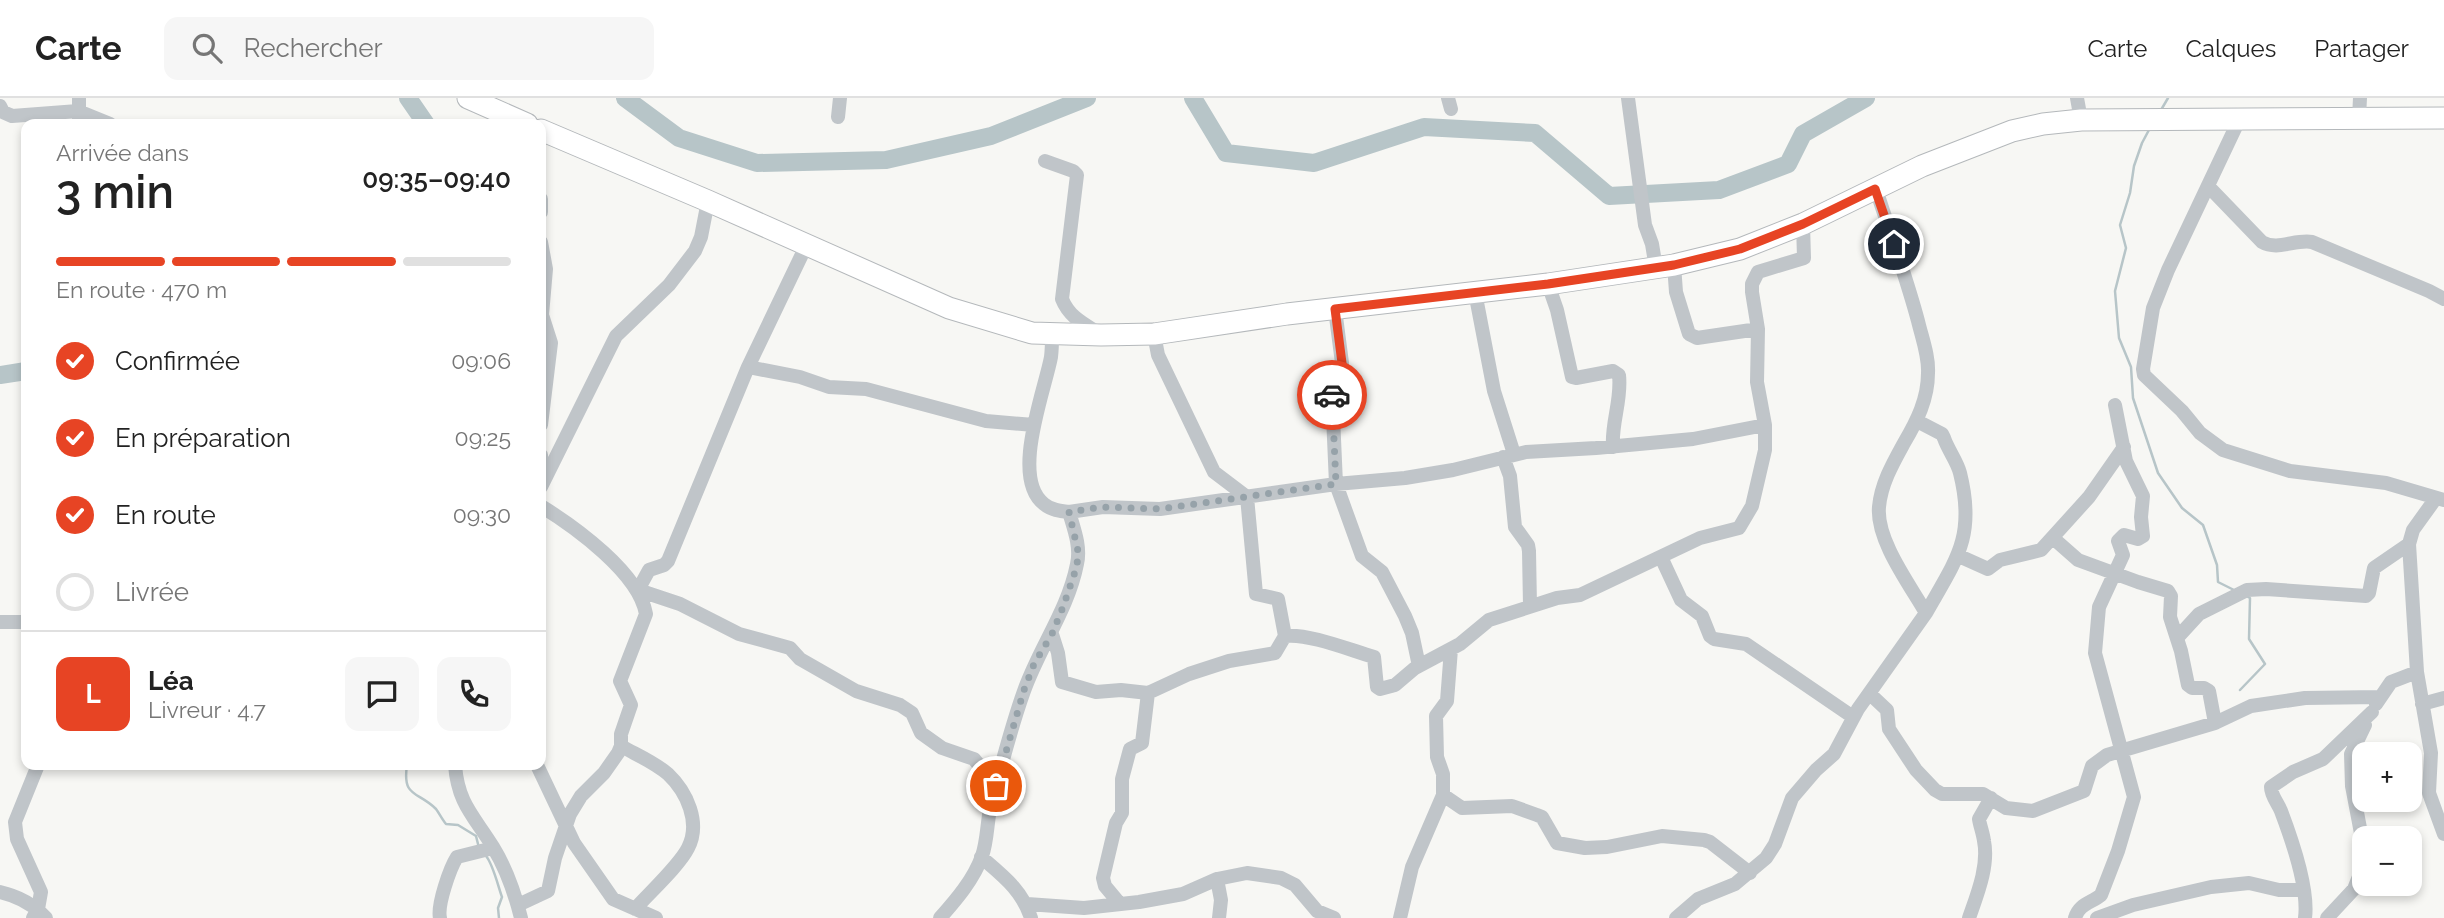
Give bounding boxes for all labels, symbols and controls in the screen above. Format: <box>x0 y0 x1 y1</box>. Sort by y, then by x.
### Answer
search box <box>164 17 654 80</box>
text: Carte <box>35 29 122 68</box>
icon: search <box>188 29 226 67</box>
text: Rechercher <box>244 33 383 63</box>
text: Carte <box>2088 34 2147 63</box>
text: Calques <box>2185 34 2276 63</box>
text: Partager <box>2314 34 2409 63</box>
text: Arrivée dans <box>56 139 189 166</box>
text: 09:35–09:40 <box>362 164 511 194</box>
text: 3 min <box>56 165 174 219</box>
pin <box>1864 214 1924 274</box>
icon: home <box>1875 225 1913 263</box>
text: En route · 470 m <box>56 276 227 303</box>
icon: check <box>56 342 94 380</box>
text: Confirmée <box>115 346 240 376</box>
text: 09:06 <box>451 347 511 374</box>
courier <box>1297 360 1367 430</box>
icon: car <box>1313 376 1351 414</box>
icon: check <box>56 419 94 457</box>
text: En préparation <box>115 423 291 453</box>
text: 09:25 <box>455 424 511 451</box>
icon: check <box>56 496 94 534</box>
text: En route <box>115 500 216 530</box>
text: 09:30 <box>453 501 511 528</box>
text: Livrée <box>115 577 189 607</box>
button: chat <box>345 657 419 731</box>
button: phone <box>437 657 511 731</box>
text: Léa <box>148 666 194 696</box>
text: L <box>85 679 101 709</box>
text: Livreur · 4.7 <box>148 696 266 723</box>
map controls <box>2352 742 2422 896</box>
button: + <box>2352 742 2422 812</box>
pin <box>966 756 1026 816</box>
icon: bag <box>977 767 1015 805</box>
button: − <box>2352 826 2422 896</box>

